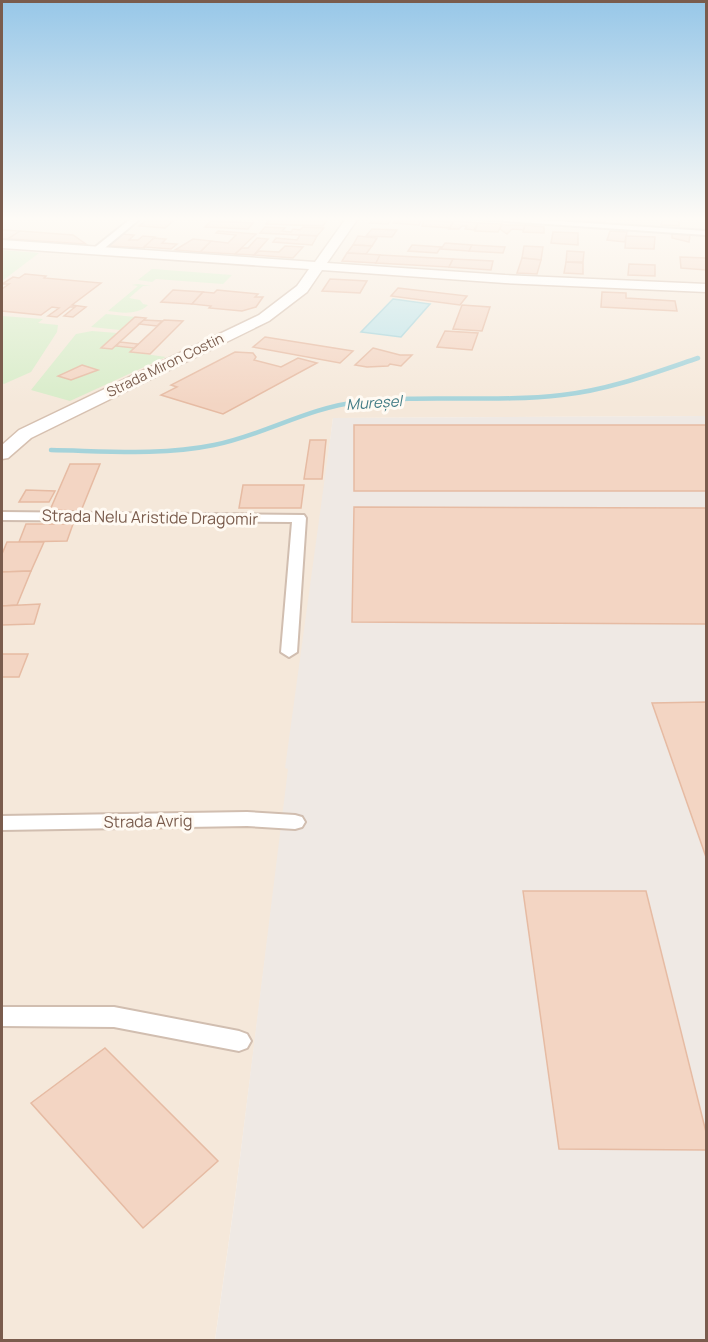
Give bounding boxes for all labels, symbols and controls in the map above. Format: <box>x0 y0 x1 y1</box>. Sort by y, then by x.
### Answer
street label: Strada Miron Costin <box>103 328 226 401</box>
water label: Mureșel <box>345 390 405 415</box>
street label: Strada Nelu Aristide Dragomir <box>42 504 259 530</box>
street label: Strada Avrig <box>103 809 193 833</box>

